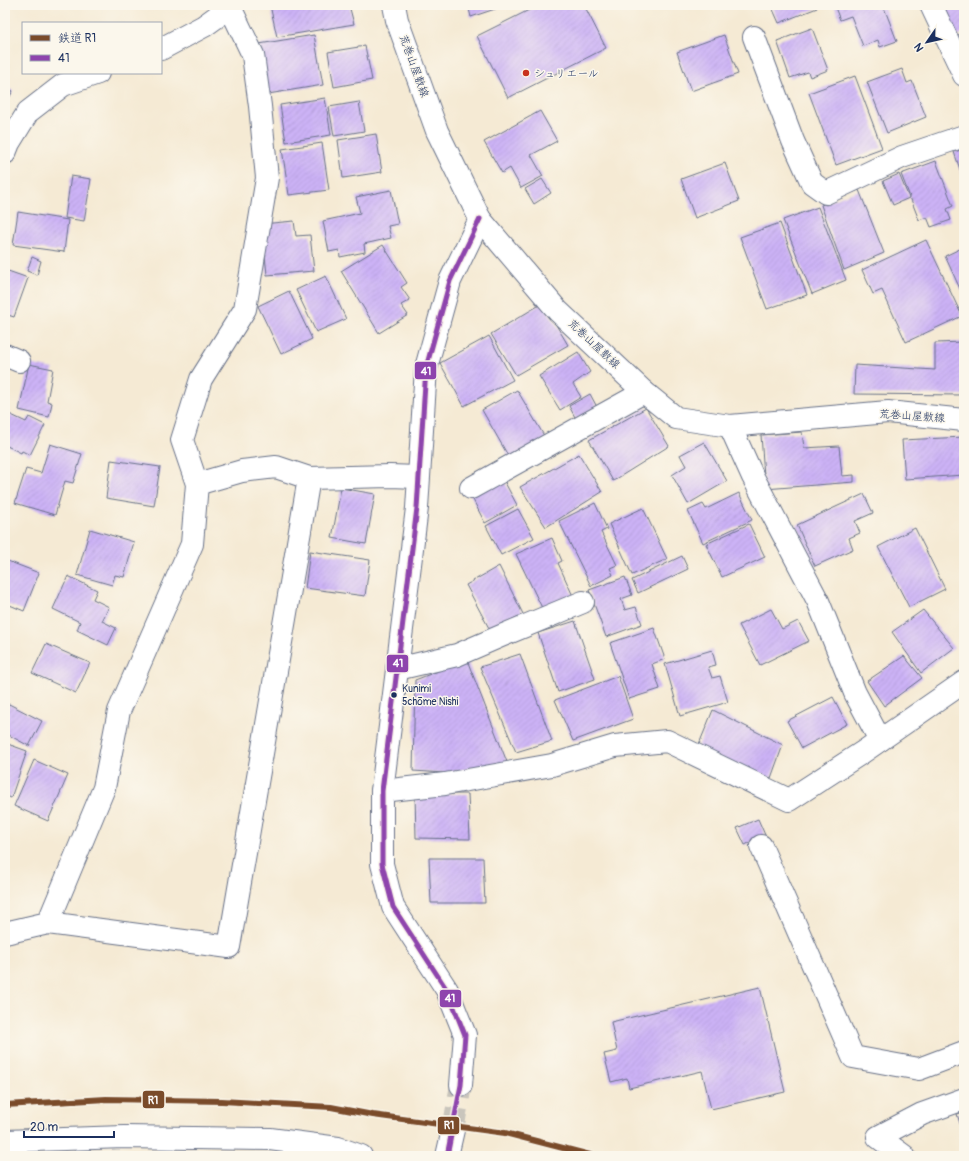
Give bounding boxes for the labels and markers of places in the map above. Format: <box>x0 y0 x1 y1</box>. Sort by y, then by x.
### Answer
place label: シュリエール <box>534 67 599 80</box>
marker: シュリエール <box>521 68 531 78</box>
place label: Kunimi 5chōme Nishi <box>402 683 458 708</box>
marker: Kunimi 5chōme Nishi <box>389 690 399 700</box>

